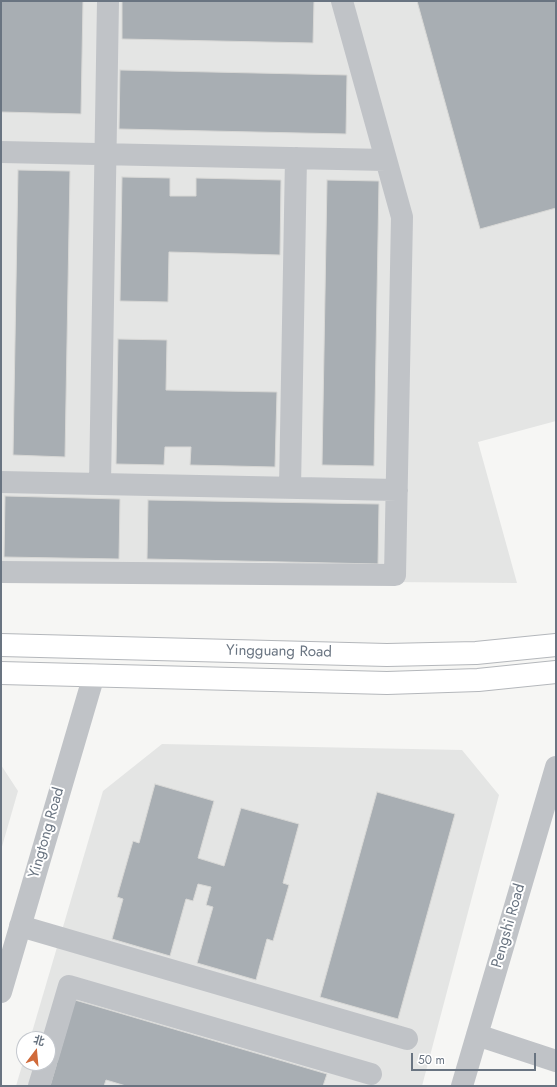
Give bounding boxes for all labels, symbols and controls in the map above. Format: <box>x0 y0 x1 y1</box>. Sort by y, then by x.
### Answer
street label: Yingguang Road <box>226 642 332 662</box>
street label: Yingtong Road <box>25 785 69 881</box>
street label: Pengshi Road <box>488 882 530 970</box>
north arrow <box>16 1031 56 1071</box>
text: 北 <box>32 1031 47 1050</box>
scale bar <box>413 1045 538 1071</box>
text: 50 m <box>418 1051 445 1069</box>

